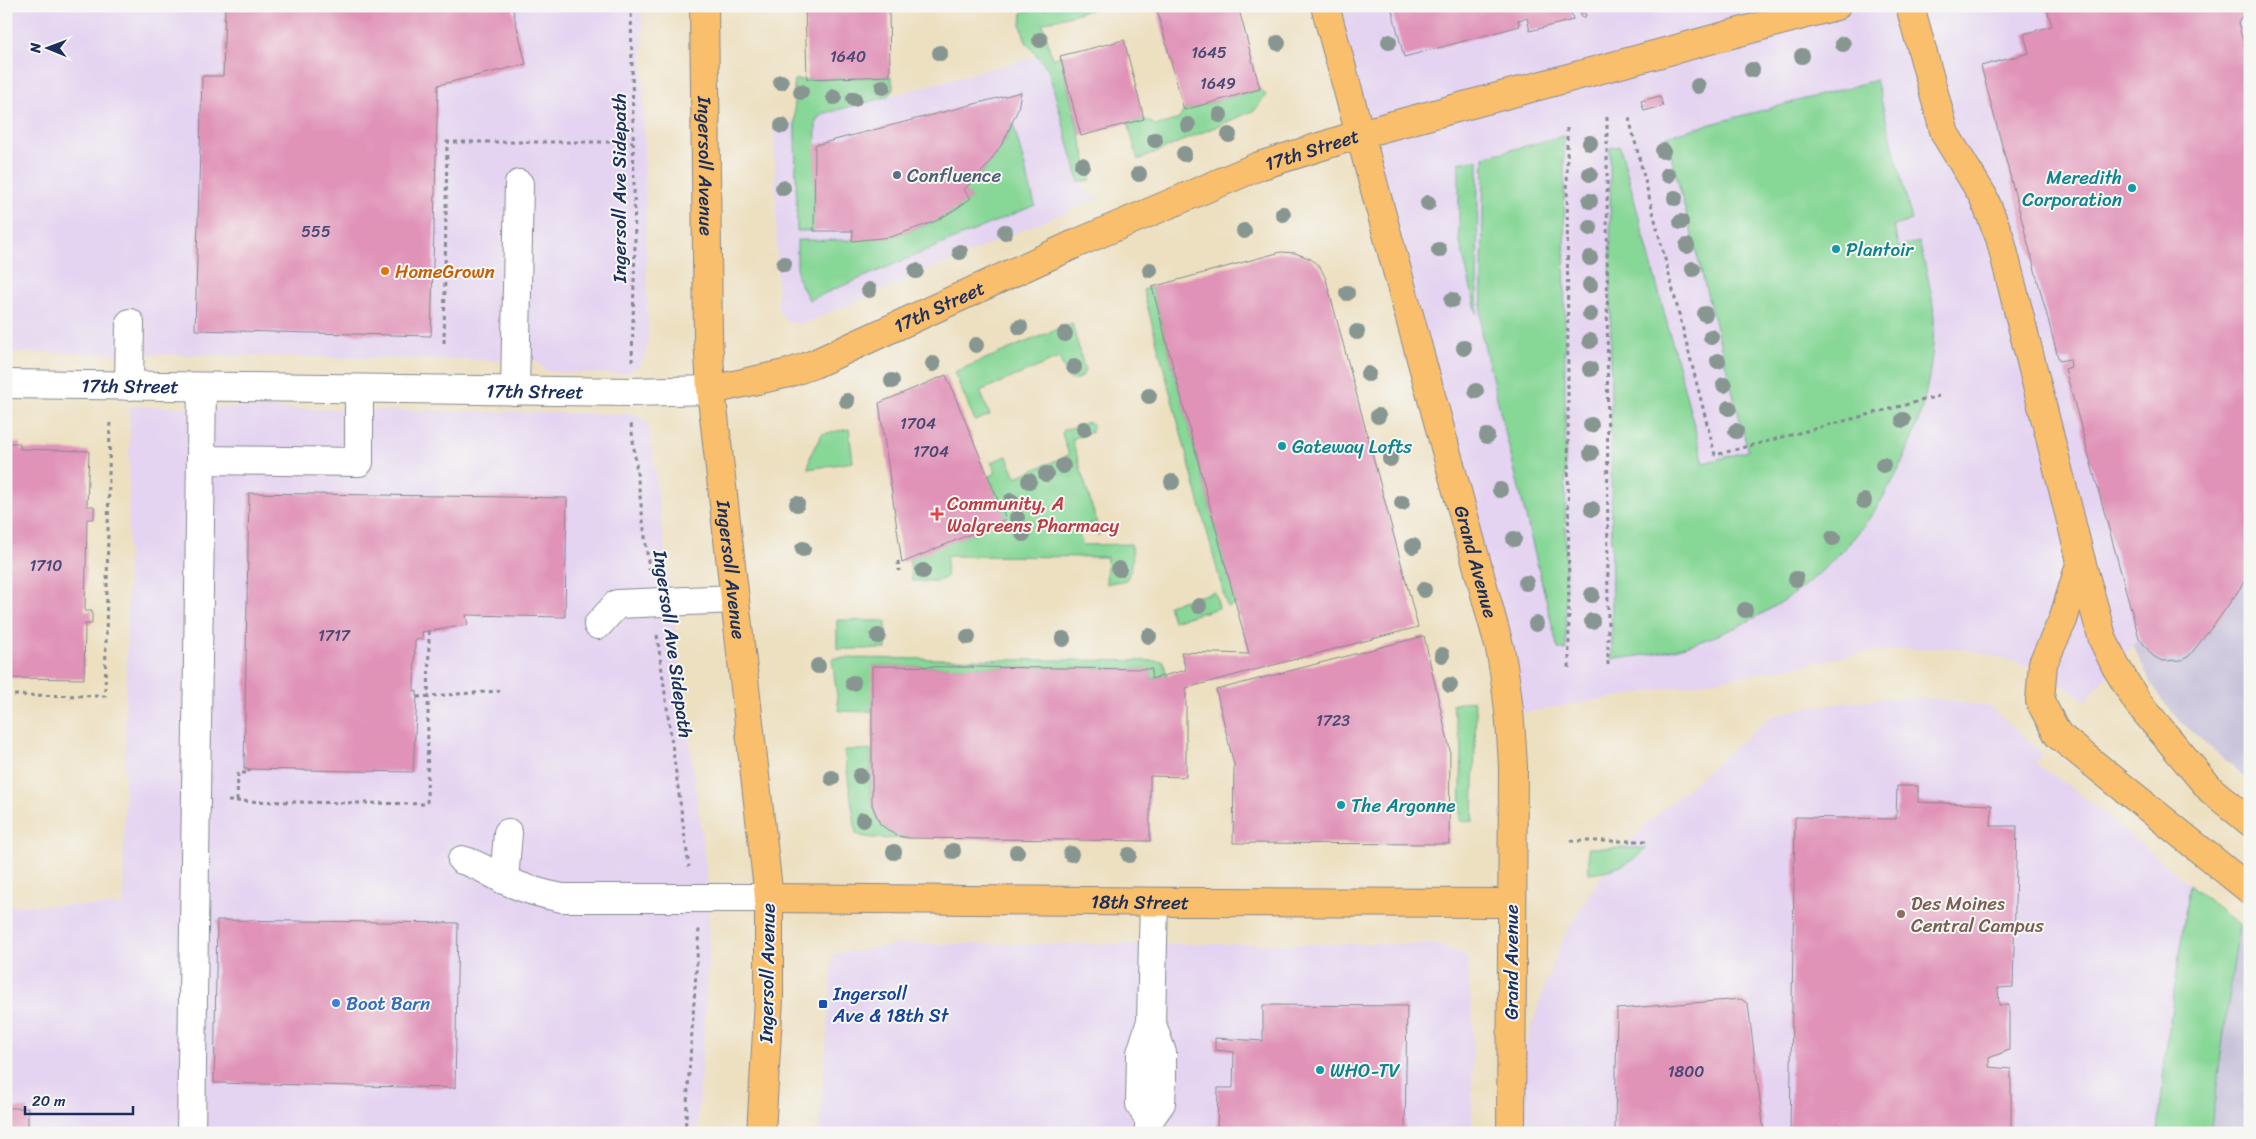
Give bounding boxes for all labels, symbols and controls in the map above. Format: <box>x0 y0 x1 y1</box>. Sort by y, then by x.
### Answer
north arrow <box>22 22 72 72</box>
house number: 1645 <box>1191 38 1227 67</box>
text: N <box>23 42 48 54</box>
house number: 1640 <box>830 42 866 71</box>
house number: 1649 <box>1200 69 1236 98</box>
street label: Ingersoll Ave Sidepath <box>603 93 636 284</box>
street label: Ingersoll Avenue <box>689 95 723 236</box>
street label: 17th Street <box>1260 119 1363 180</box>
place label: Confluence <box>907 159 1001 192</box>
place label: Meredith Corporation <box>2022 161 2122 216</box>
marker: Confluence <box>891 169 903 181</box>
marker: Meredith Corporation <box>2126 182 2138 194</box>
house number: 555 <box>301 217 331 246</box>
place label: Plantoir <box>1846 233 1914 266</box>
marker: Plantoir <box>1830 243 1842 255</box>
place label: HomeGrown <box>395 255 495 288</box>
marker: HomeGrown <box>379 265 391 277</box>
street label: 17th Street <box>888 271 990 342</box>
street label: 17th Street <box>81 368 179 403</box>
street label: 17th Street <box>486 374 584 408</box>
house number: 1704 <box>900 409 936 438</box>
place label: Gateway Lofts <box>1292 430 1412 463</box>
house number: 1704 <box>913 437 949 466</box>
marker: Gateway Lofts <box>1276 440 1288 452</box>
place label: Community, A Walgreens Pharmacy <box>947 487 1119 542</box>
street label: Ingersoll Avenue <box>707 497 756 641</box>
street label: Grand Avenue <box>1445 502 1507 622</box>
marker: Community, A Walgreens Pharmacy <box>931 508 943 520</box>
street label: Ingersoll Ave Sidepath <box>643 547 703 740</box>
house number: 1710 <box>30 551 62 580</box>
house number: 1717 <box>318 621 351 650</box>
house number: 1723 <box>1316 706 1350 735</box>
place label: The Argonne <box>1351 789 1455 822</box>
marker: The Argonne <box>1335 799 1347 811</box>
street label: 18th Street <box>1091 885 1189 918</box>
place label: Des Moines Central Campus <box>1911 887 2044 942</box>
street label: Ingersoll Avenue <box>749 903 785 1044</box>
street label: Grand Avenue <box>1495 904 1528 1020</box>
marker: Des Moines Central Campus <box>1895 908 1907 920</box>
place label: Ingersoll Ave & 18th St <box>832 977 950 1032</box>
place label: Boot Barn <box>346 987 430 1020</box>
marker: Boot Barn <box>330 997 342 1009</box>
marker: Ingersoll Ave & 18th St <box>817 998 829 1010</box>
place label: WHO-TV <box>1330 1054 1401 1087</box>
house number: 1800 <box>1668 1057 1704 1086</box>
marker: WHO-TV <box>1314 1064 1326 1076</box>
scale bar <box>25 1084 132 1116</box>
text: 20 m <box>32 1088 66 1114</box>

